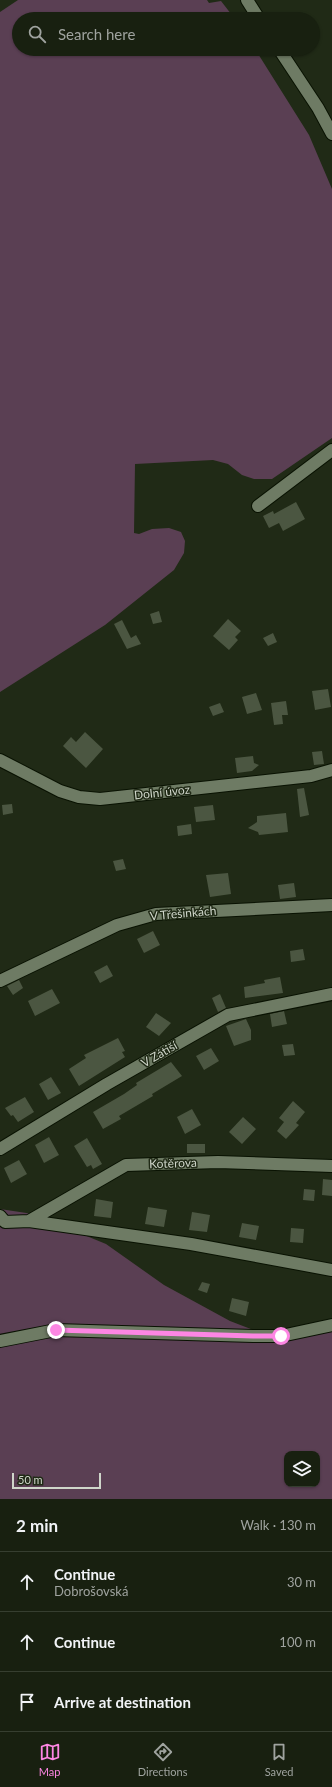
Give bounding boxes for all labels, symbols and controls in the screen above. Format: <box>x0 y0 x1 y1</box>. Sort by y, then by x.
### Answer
search box <box>12 12 320 56</box>
icon: search <box>26 23 48 45</box>
text: Search here <box>58 25 135 43</box>
street label: Dolní úvoz <box>133 782 191 802</box>
street label: V Třešinkách <box>149 903 217 923</box>
street label: V Zátiší <box>138 1037 181 1070</box>
street label: Kotěrova <box>149 1155 197 1171</box>
route end <box>47 1321 65 1339</box>
route start <box>272 1327 290 1345</box>
map controls <box>284 1451 320 1487</box>
button: layers <box>284 1451 320 1487</box>
scale bar <box>12 1471 101 1490</box>
text: 50 m <box>18 1473 43 1486</box>
text: 2 min <box>16 1515 58 1536</box>
text: Walk · 130 m <box>240 1517 316 1533</box>
text: Continue <box>54 1565 115 1583</box>
icon: ahead <box>16 1571 38 1593</box>
text: 30 m <box>287 1574 316 1590</box>
text: Dobrošovská <box>54 1583 128 1599</box>
icon: ahead <box>16 1631 38 1653</box>
text: Continue <box>54 1633 115 1651</box>
text: 100 m <box>279 1634 316 1650</box>
icon: arrive <box>16 1691 38 1713</box>
text: Arrive at destination <box>54 1693 191 1711</box>
tab: Map <box>39 1741 61 1778</box>
tab: Directions <box>138 1741 187 1778</box>
tab: Saved <box>265 1741 293 1778</box>

